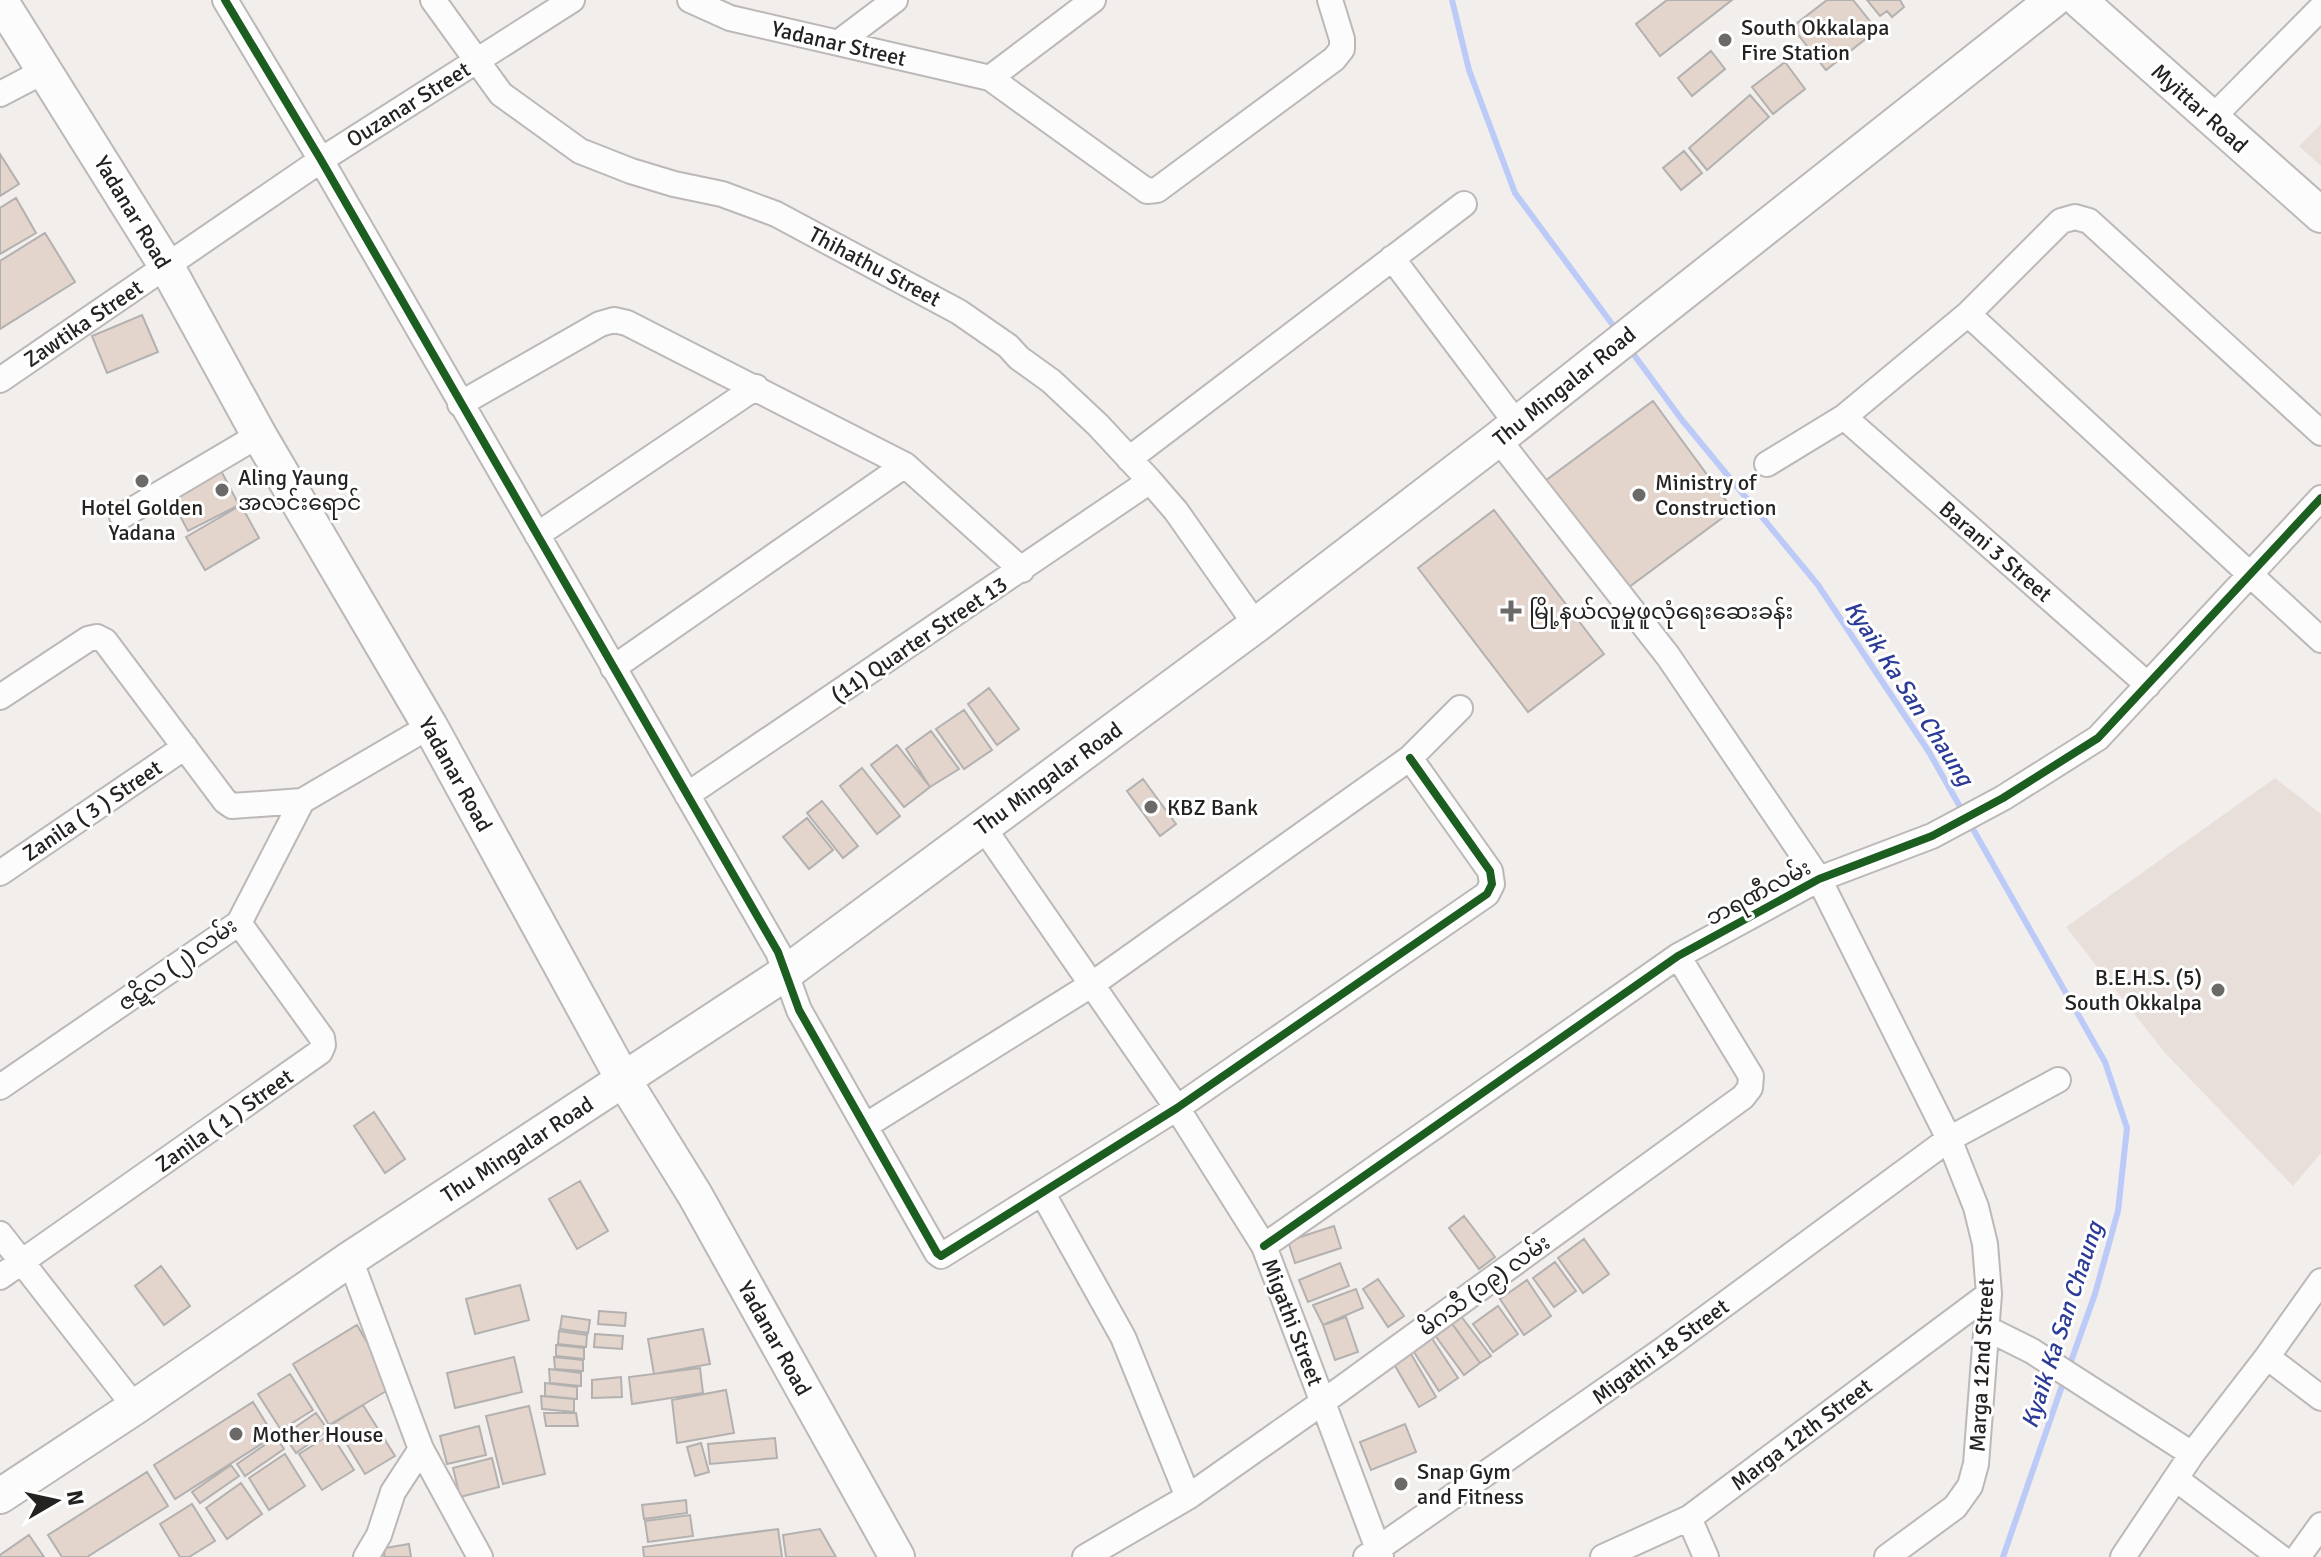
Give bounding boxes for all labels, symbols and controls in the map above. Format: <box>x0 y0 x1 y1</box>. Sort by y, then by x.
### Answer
place label: South Okkalapa Fire Station <box>1741 14 1889 66</box>
street label: Yadanar Street <box>769 15 909 72</box>
marker: South Okkalapa Fire Station <box>1716 31 1734 49</box>
street label: Ouzanar Street <box>341 55 475 153</box>
street label: Myittar Road <box>2146 58 2254 159</box>
street label: Yadanar Road <box>88 151 177 274</box>
street label: Thihathu Street <box>804 220 946 313</box>
street label: Zawtika Street <box>19 274 148 373</box>
street label: Thu Mingalar Road <box>1487 321 1641 452</box>
place label: Aling Yaung အလင်းရောင် <box>238 464 361 520</box>
place label: Ministry of Construction <box>1655 469 1777 521</box>
marker: Hotel Golden Yadana <box>133 472 151 490</box>
marker: Aling Yaung အလင်းရောင် <box>213 481 231 499</box>
marker: Ministry of Construction <box>1630 486 1648 504</box>
place label: Hotel Golden Yadana <box>81 494 203 546</box>
street label: Barani 3 Street <box>1934 495 2058 608</box>
street label: (11) Quarter Street 13 <box>826 570 1012 708</box>
water label: Kyaik Ka San Chaung <box>1838 595 1981 793</box>
place label: မြို့နယ်လူမှုဖူလုံရေးဆေးခန်း <box>1529 596 1793 629</box>
marker: မြို့နယ်လူမှုဖူလုံရေးဆေးခန်း <box>1500 600 1522 622</box>
street label: Yadanar Road <box>413 712 498 836</box>
street label: Thu Mingalar Road <box>969 716 1127 841</box>
street label: Zanila ( 3 ) Street <box>18 754 167 867</box>
place label: KBZ Bank <box>1167 794 1258 821</box>
marker: KBZ Bank <box>1142 798 1160 816</box>
street label: ဘရဏီလမ်း <box>1700 852 1817 935</box>
street label: ဇဋိလ (၂) လမ်း <box>111 910 245 1020</box>
place label: B.E.H.S. (5) South Okkalpa <box>2065 964 2202 1016</box>
marker: B.E.H.S. (5) South Okkalpa <box>2209 981 2227 999</box>
street label: Zanila ( 1 ) Street <box>150 1063 299 1178</box>
street label: Thu Mingalar Road <box>436 1090 598 1209</box>
water label: Kyaik Ka San Chaung <box>2014 1216 2110 1432</box>
street label: မိဂသီ (၁၉) လမ်း <box>1412 1227 1557 1345</box>
street label: Migathi Street <box>1256 1255 1329 1390</box>
street label: Yadanar Road <box>732 1276 817 1400</box>
street label: Marga 12nd Street <box>1963 1277 2000 1453</box>
street label: Migathi 18 Street <box>1587 1293 1734 1410</box>
street label: Marga 12th Street <box>1725 1372 1878 1496</box>
place label: Mother House <box>252 1421 384 1448</box>
marker: Mother House <box>227 1425 245 1443</box>
place label: Snap Gym and Fitness <box>1417 1458 1524 1510</box>
north arrow <box>16 1461 96 1541</box>
marker: Snap Gym and Fitness <box>1392 1475 1410 1493</box>
text: N <box>61 1488 90 1508</box>

